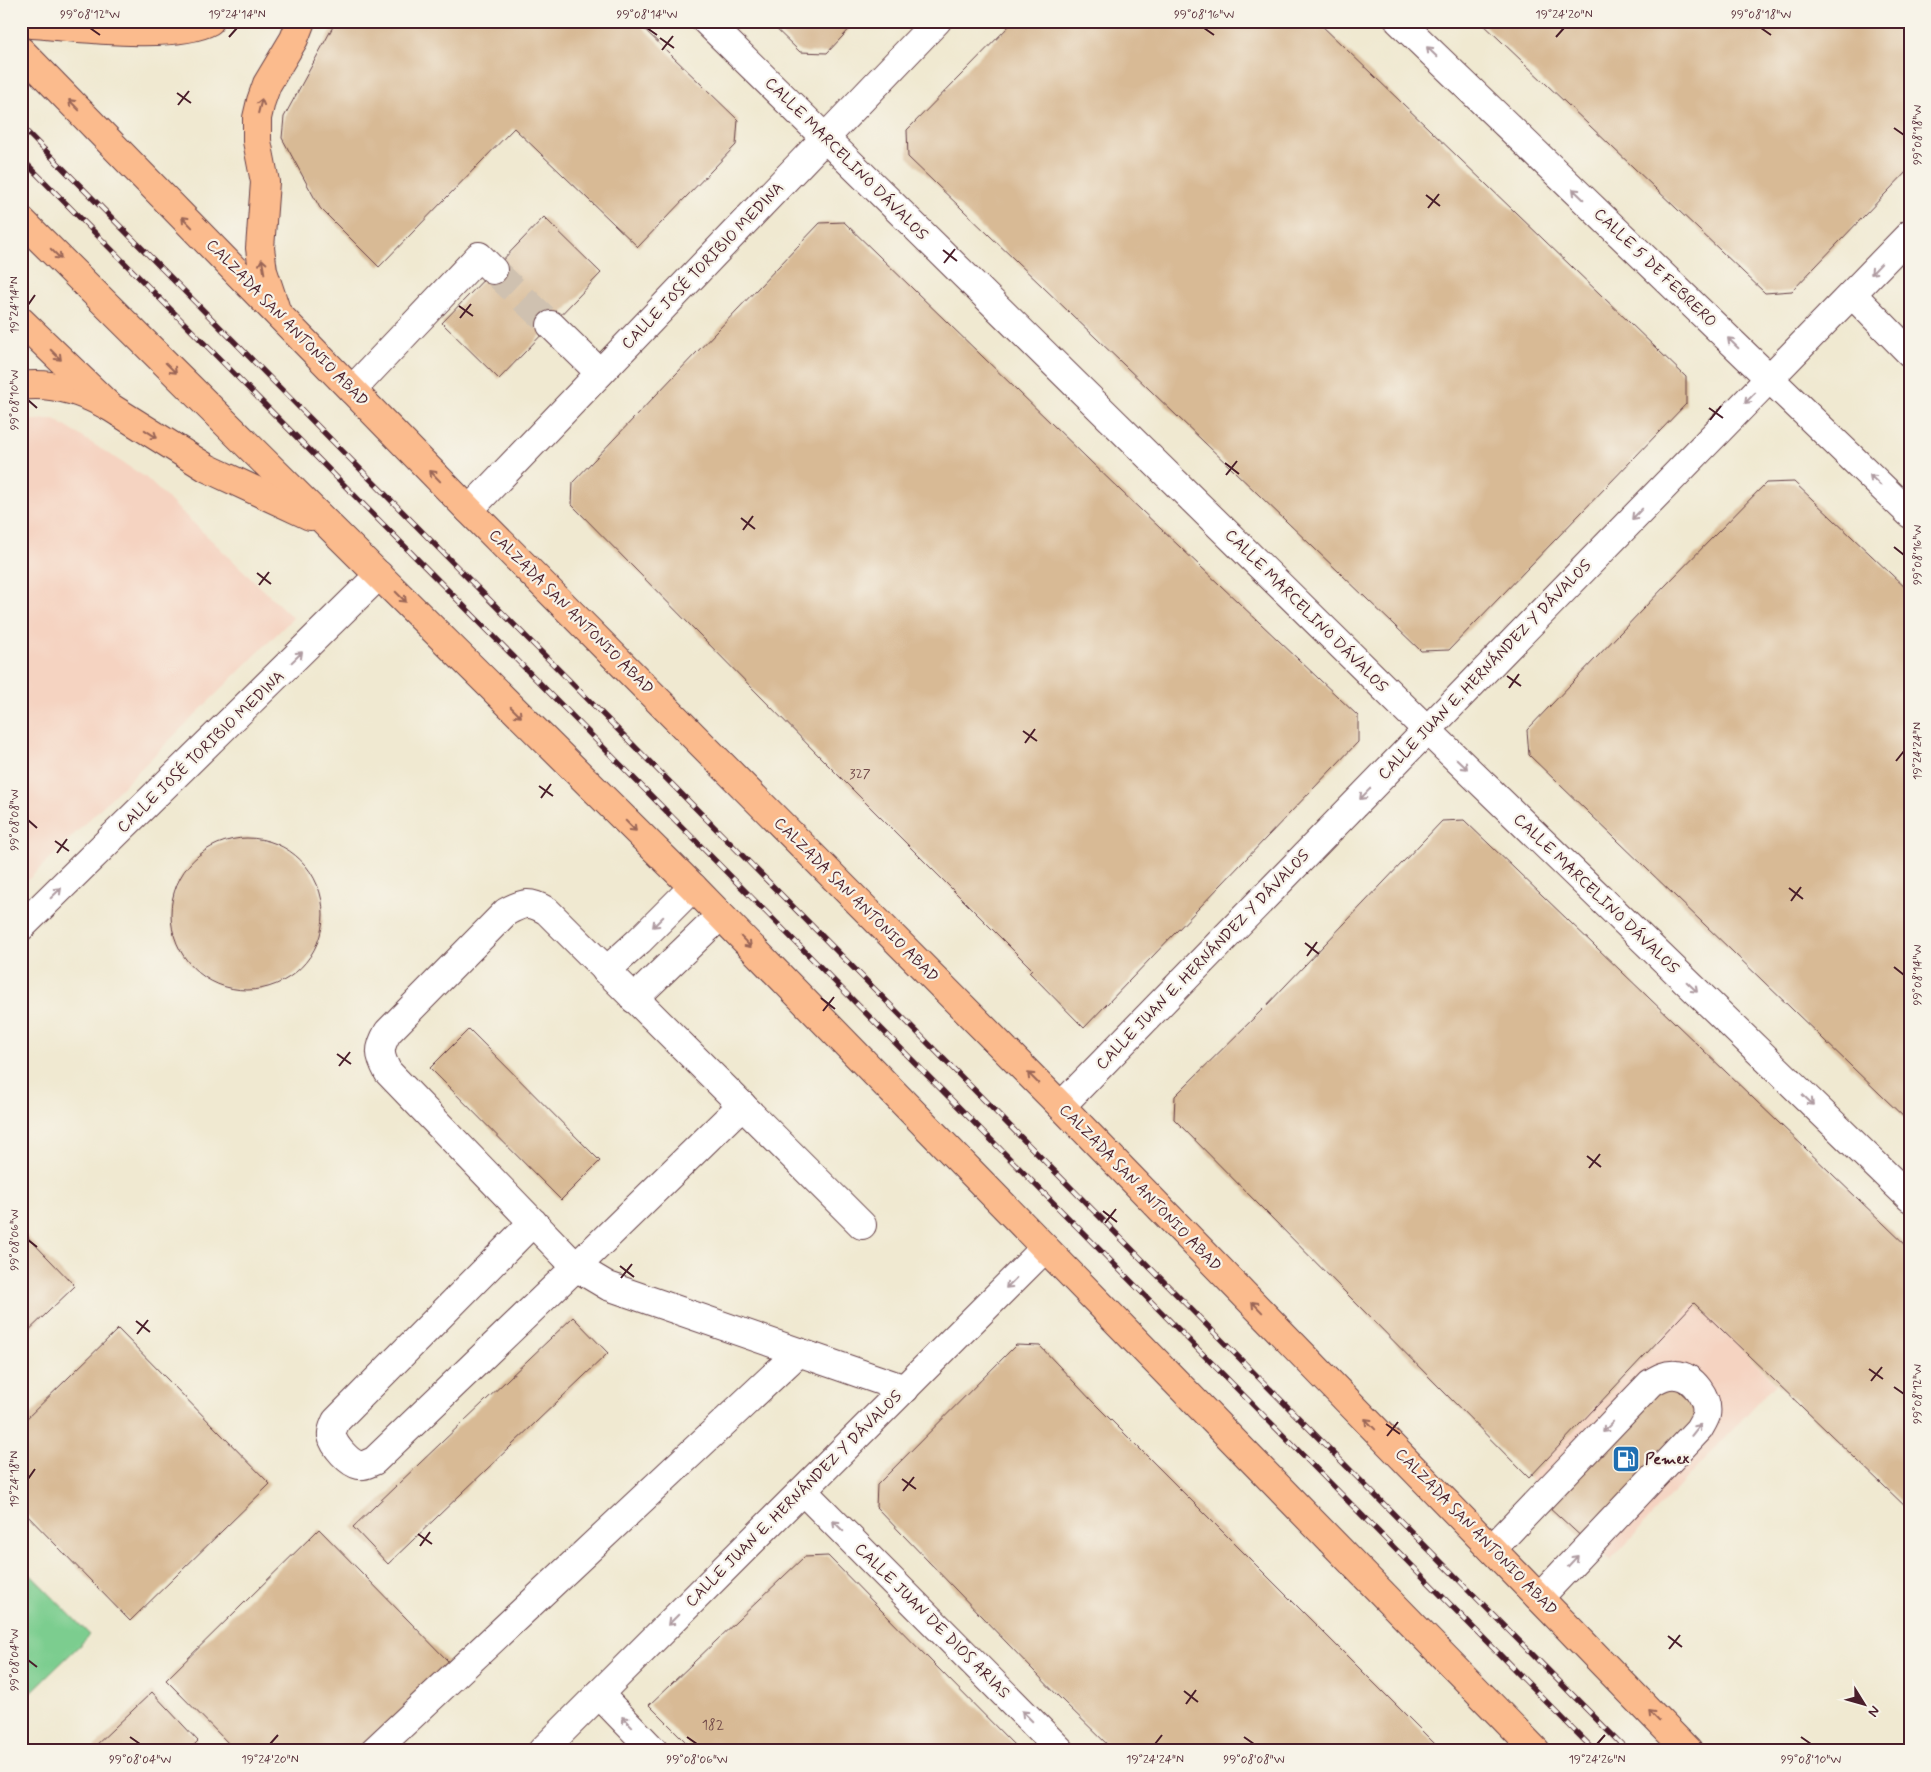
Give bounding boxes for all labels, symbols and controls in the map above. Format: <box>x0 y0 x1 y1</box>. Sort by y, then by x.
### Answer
text: 99°08'12"W <box>60 7 120 23</box>
text: 19°24'14"N <box>208 7 266 23</box>
text: 99°08'14"W <box>617 7 678 23</box>
text: 99°08'16"W <box>1174 7 1234 23</box>
text: 19°24'20"N <box>1535 7 1593 23</box>
text: 99°08'18"W <box>1731 7 1791 23</box>
one-way arrow <box>1425 46 1438 58</box>
street label: CALLE MARCELINO DÁVALOS <box>760 73 932 245</box>
one-way arrow <box>256 98 265 114</box>
one-way arrow <box>68 99 80 111</box>
text: 99°08'18"W <box>1910 105 1926 165</box>
street label: CALLE JOSÉ TORIBIO MEDINA <box>617 178 789 354</box>
one-way arrow <box>1572 188 1584 200</box>
street label: CALLE 5 DE FEBRERO <box>1589 204 1721 332</box>
one-way arrow <box>181 215 193 228</box>
street label: CALZADA SAN ANTONIO ABAD <box>201 235 373 411</box>
one-way arrow <box>50 248 62 260</box>
one-way arrow <box>257 259 267 275</box>
one-way arrow <box>1870 263 1882 275</box>
text: 19°24'14"N <box>7 276 23 334</box>
one-way arrow <box>1727 337 1739 349</box>
one-way arrow <box>50 349 62 361</box>
one-way arrow <box>165 362 177 375</box>
text: 99°08'10"W <box>7 370 23 430</box>
one-way arrow <box>1744 392 1756 404</box>
one-way arrow <box>144 428 158 439</box>
one-way arrow <box>429 469 441 482</box>
one-way arrow <box>1868 474 1881 486</box>
one-way arrow <box>1631 508 1643 520</box>
street label: CALZADA SAN ANTONIO ABAD <box>484 525 658 699</box>
street label: CALLE MARCELINO DÁVALOS <box>1220 525 1392 697</box>
text: 99°08'16"W <box>1910 525 1926 585</box>
street label: CALLE JUAN E. HERNÁNDEZ Y DÁVALOS <box>1374 555 1596 785</box>
one-way arrow <box>395 591 407 603</box>
one-way arrow <box>291 651 303 663</box>
street label: CALLE JOSÉ TORIBIO MEDINA <box>113 666 289 838</box>
one-way arrow <box>510 705 522 718</box>
text: 19°24'24"N <box>1910 722 1926 780</box>
one-way arrow <box>1455 758 1468 770</box>
house number: 327 <box>849 765 871 783</box>
one-way arrow <box>1358 788 1371 800</box>
text: 99°08'08"W <box>7 789 23 851</box>
street label: CALLE MARCELINO DÁVALOS <box>1509 809 1683 979</box>
street label: CALZADA SAN ANTONIO ABAD <box>769 813 943 987</box>
one-way arrow <box>625 820 637 832</box>
street label: CALLE JUAN E. HERNÁNDEZ Y DÁVALOS <box>1092 845 1314 1075</box>
one-way arrow <box>50 887 62 899</box>
one-way arrow <box>652 916 664 928</box>
one-way arrow <box>740 935 752 948</box>
text: 99°08'14"W <box>1910 944 1926 1005</box>
one-way arrow <box>1685 980 1697 992</box>
one-way arrow <box>1027 1072 1040 1084</box>
one-way arrow <box>1802 1093 1814 1105</box>
street label: CALZADA SAN ANTONIO ABAD <box>1054 1100 1226 1276</box>
text: 99°08'06"W <box>7 1209 23 1271</box>
one-way arrow <box>1005 1276 1017 1288</box>
one-way arrow <box>1251 1301 1263 1314</box>
text: 99°08'12"W <box>1910 1364 1926 1424</box>
street label: CALLE JUAN E. HERNÁNDEZ Y DÁVALOS <box>681 1386 907 1612</box>
one-way arrow <box>1364 1418 1376 1430</box>
one-way arrow <box>1602 1421 1614 1434</box>
one-way arrow <box>1691 1424 1702 1437</box>
street label: CALZADA SAN ANTONIO ABAD <box>1390 1444 1562 1620</box>
fuel station icon: Pemex <box>1611 1444 1641 1474</box>
place label: Pemex <box>1645 1449 1689 1470</box>
text: 19°24'18"N <box>7 1451 23 1507</box>
one-way arrow <box>832 1520 844 1533</box>
street label: CALLE JUAN DE DIOS ARIAS <box>850 1539 1014 1703</box>
one-way arrow <box>1567 1555 1579 1568</box>
one-way arrow <box>667 1614 679 1626</box>
text: 99°08'04"W <box>7 1629 23 1691</box>
north arrow <box>1838 1680 1888 1730</box>
text: N <box>1864 1702 1884 1720</box>
one-way arrow <box>1648 1709 1660 1722</box>
one-way arrow <box>1021 1710 1033 1722</box>
one-way arrow <box>621 1716 633 1729</box>
house number: 182 <box>702 1716 724 1734</box>
text: 99°08'04"W <box>109 1752 171 1768</box>
text: 19°24'20"N <box>241 1752 299 1768</box>
text: 99°08'06"W <box>666 1752 728 1768</box>
text: 19°24'24"N <box>1126 1752 1184 1768</box>
text: 99°08'08"W <box>1223 1752 1285 1768</box>
text: 19°24'26"N <box>1568 1752 1626 1768</box>
text: 99°08'10"W <box>1781 1752 1841 1768</box>

